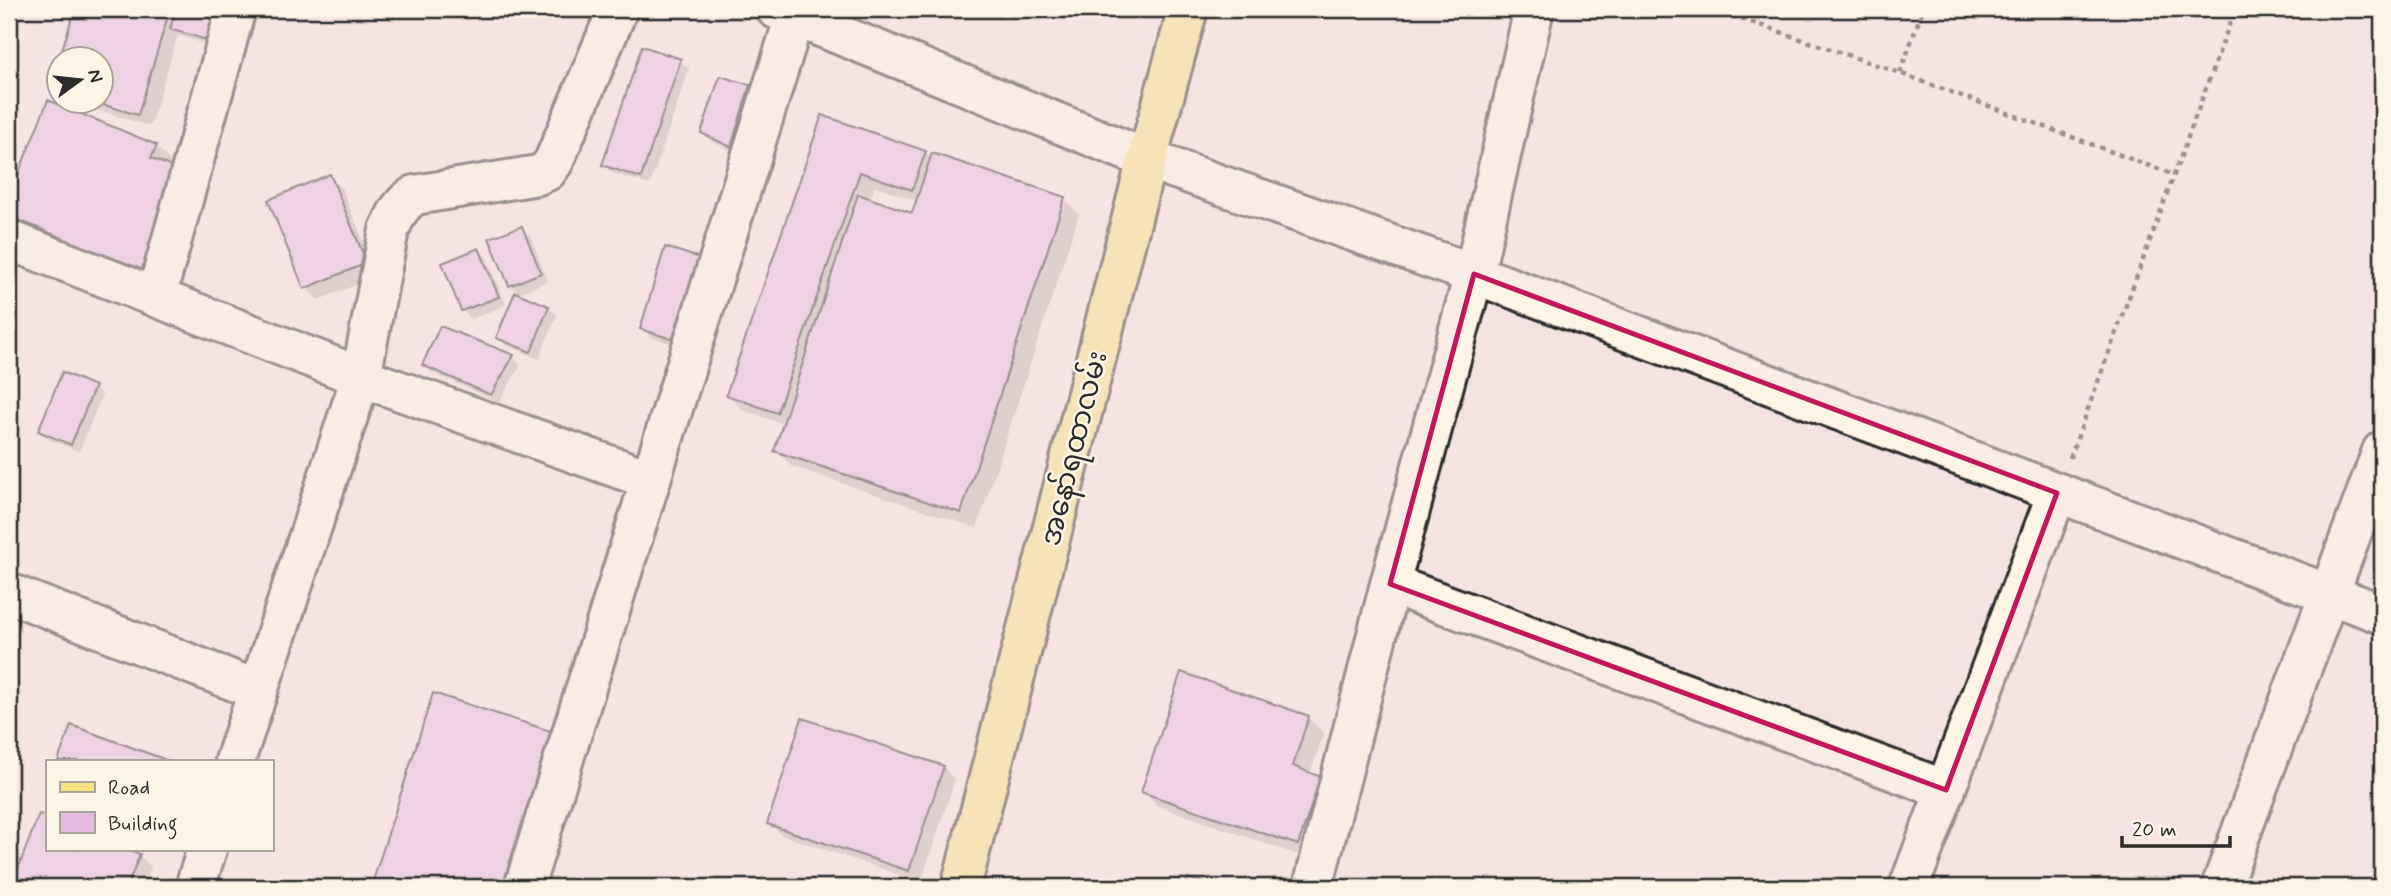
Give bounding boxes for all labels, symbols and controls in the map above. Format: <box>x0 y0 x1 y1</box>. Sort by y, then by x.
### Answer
north arrow <box>46 46 116 116</box>
text: N <box>81 67 109 85</box>
street label: အနော်ရထာလမ်း <box>1031 347 1119 550</box>
legend <box>46 760 273 850</box>
text: Road <box>108 774 150 802</box>
scale bar <box>2122 805 2230 849</box>
text: Building <box>108 810 178 840</box>
text: 20 m <box>2132 816 2177 844</box>

